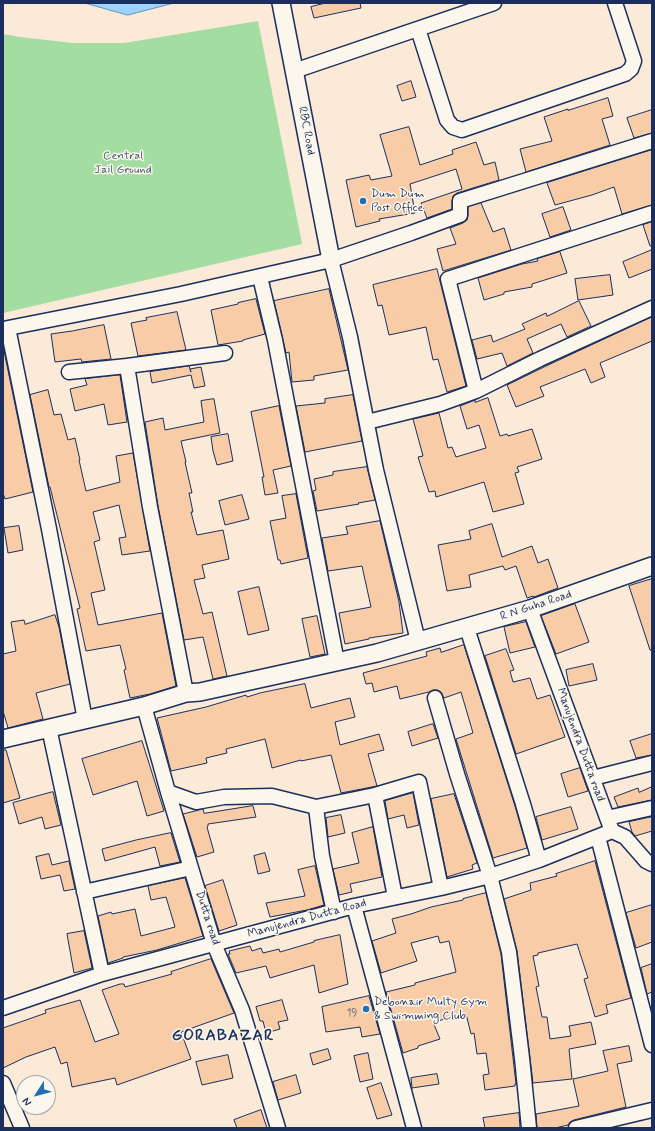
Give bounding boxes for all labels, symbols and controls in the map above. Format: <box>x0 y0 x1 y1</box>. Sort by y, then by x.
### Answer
street label: RBC Road <box>294 105 318 157</box>
park label: Central Jail Ground <box>94 149 152 177</box>
place label: Dum Dum Post Office <box>371 187 425 215</box>
marker: Dum Dum Post Office <box>358 196 368 206</box>
street label: R N Guha Road <box>498 588 574 624</box>
street label: Manujendra Dutta road <box>553 686 607 804</box>
street label: Dutta road <box>191 889 223 947</box>
street label: Manujendra Dutta Road <box>246 896 368 942</box>
place label: Debonair Multy Gym & Swimming Club <box>374 995 487 1023</box>
marker: Debonair Multy Gym & Swimming Club <box>361 1004 371 1014</box>
house number: 19 <box>347 1008 357 1020</box>
district label: GORABAZAR <box>172 1027 274 1047</box>
north arrow <box>16 1075 56 1115</box>
text: N <box>19 1094 35 1109</box>

